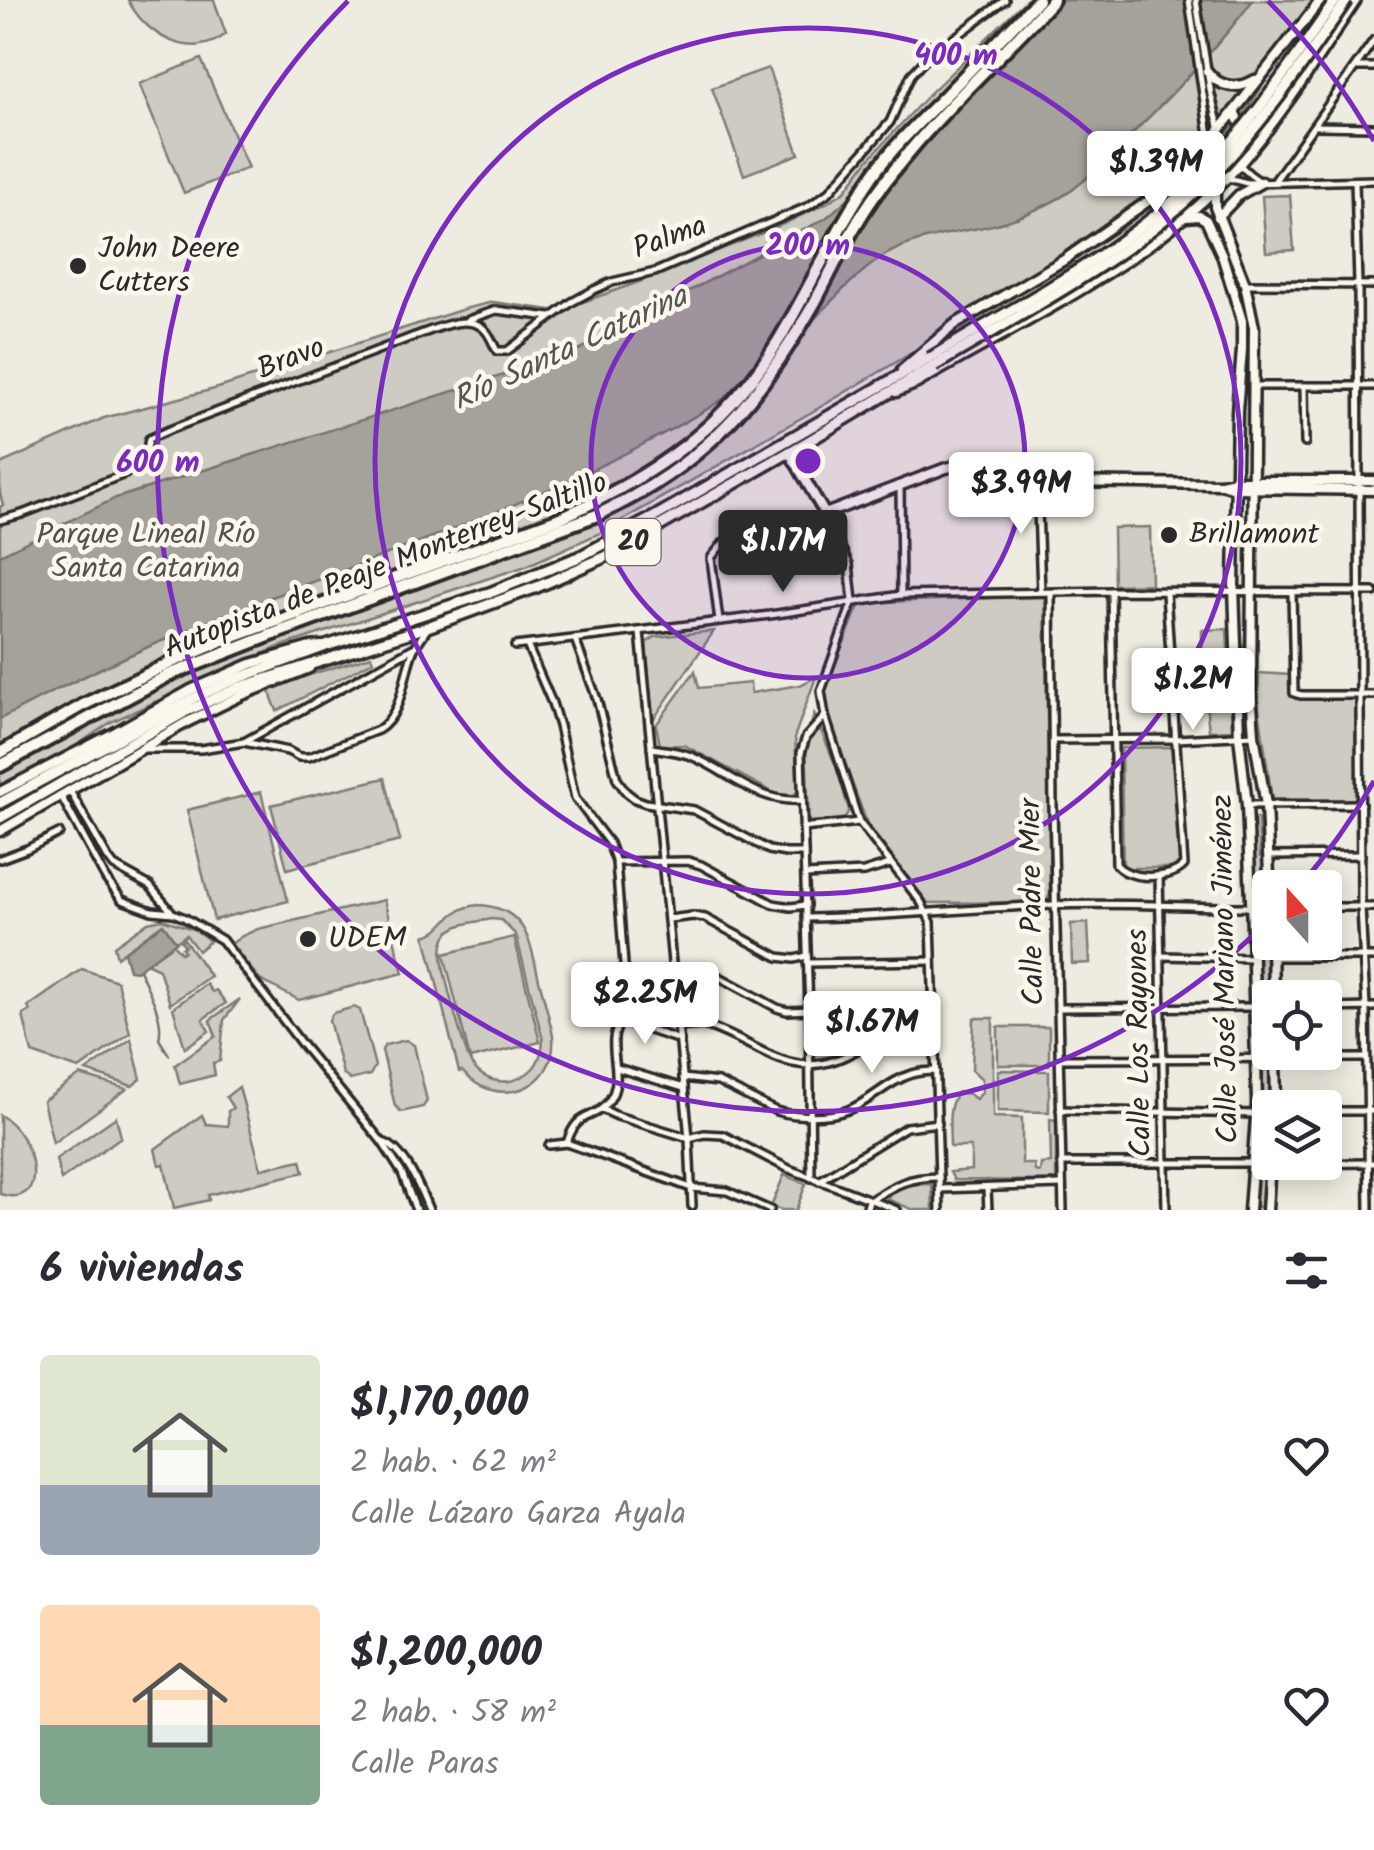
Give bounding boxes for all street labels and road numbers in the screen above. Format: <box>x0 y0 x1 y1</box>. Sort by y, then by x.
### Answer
street label: Palma <box>626 203 714 273</box>
street label: Bravo <box>250 324 332 394</box>
street label: Autopista de Peaje Monterrey-Saltillo <box>157 459 615 673</box>
road number: 20 <box>606 519 660 565</box>
street label: Calle José Mariano Jiménez <box>1199 794 1253 1144</box>
street label: Calle Padre Mier <box>1007 796 1059 1006</box>
street label: Calle Los Rayones <box>1114 928 1166 1158</box>

